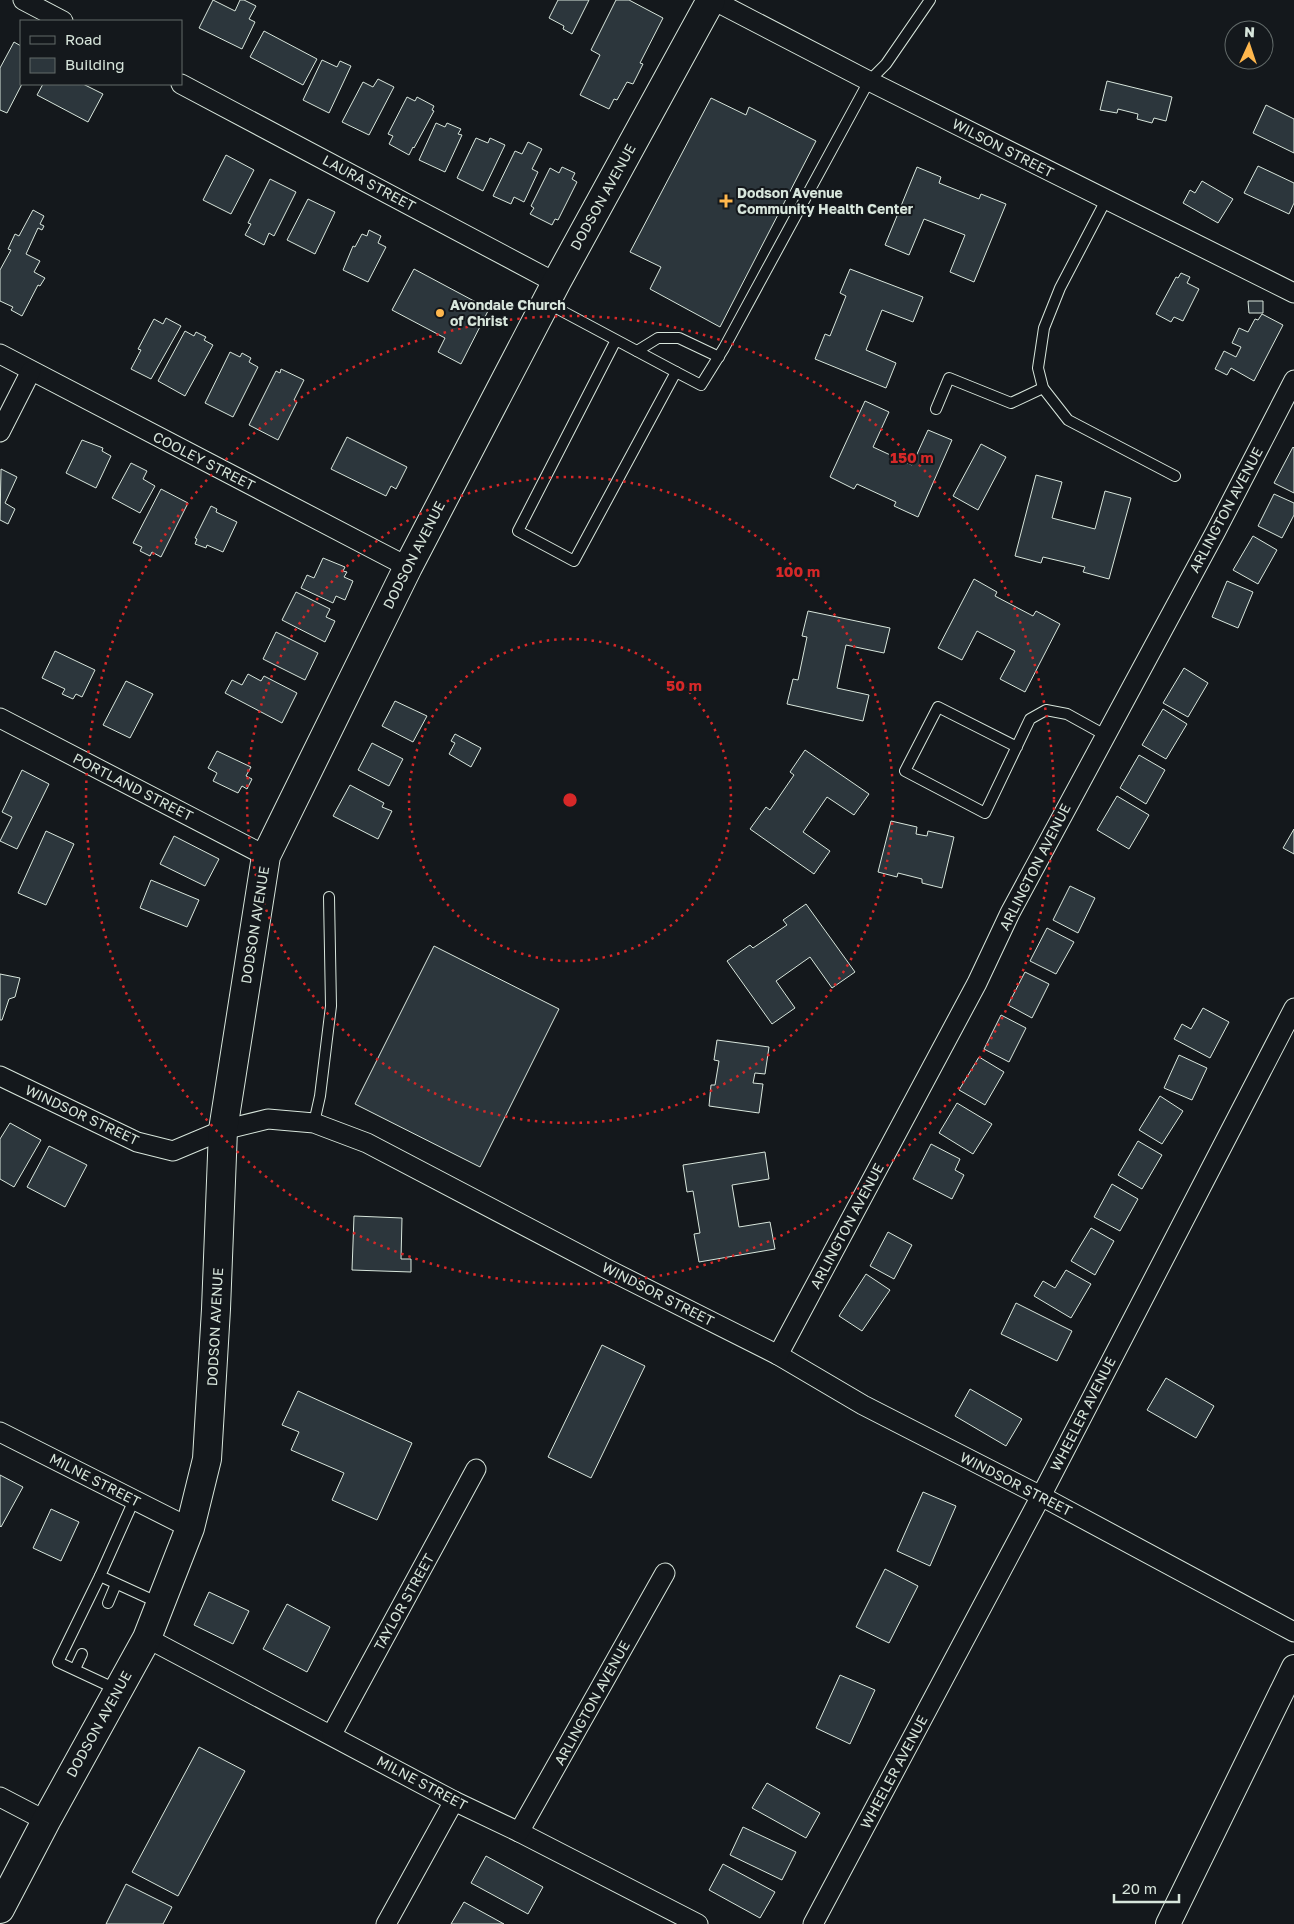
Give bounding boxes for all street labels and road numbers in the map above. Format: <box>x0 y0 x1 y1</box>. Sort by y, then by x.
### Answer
street label: WILSON STREET <box>950 115 1057 181</box>
street label: DODSON AVENUE <box>566 141 639 253</box>
street label: LAURA STREET <box>320 151 419 214</box>
street label: COOLEY STREET <box>150 427 258 494</box>
street label: ARLINGTON AVENUE <box>1185 444 1266 576</box>
street label: DODSON AVENUE <box>379 498 448 612</box>
street label: PORTLAND STREET <box>70 749 196 824</box>
street label: ARLINGTON AVENUE <box>995 801 1074 933</box>
street label: DODSON AVENUE <box>237 865 272 985</box>
street label: WINDSOR STREET <box>23 1081 142 1148</box>
street label: ARLINGTON AVENUE <box>806 1160 887 1292</box>
street label: WINDSOR STREET <box>599 1258 717 1329</box>
street label: DODSON AVENUE <box>203 1267 226 1387</box>
street label: WHEELER AVENUE <box>1046 1354 1119 1474</box>
street label: WINDSOR STREET <box>957 1448 1075 1519</box>
street label: MILNE STREET <box>47 1449 144 1510</box>
street label: TAYLOR STREET <box>370 1550 437 1653</box>
street label: ARLINGTON AVENUE <box>550 1637 633 1768</box>
street label: DODSON AVENUE <box>62 1668 135 1780</box>
street label: WHEELER AVENUE <box>856 1712 931 1831</box>
street label: MILNE STREET <box>374 1752 471 1814</box>

